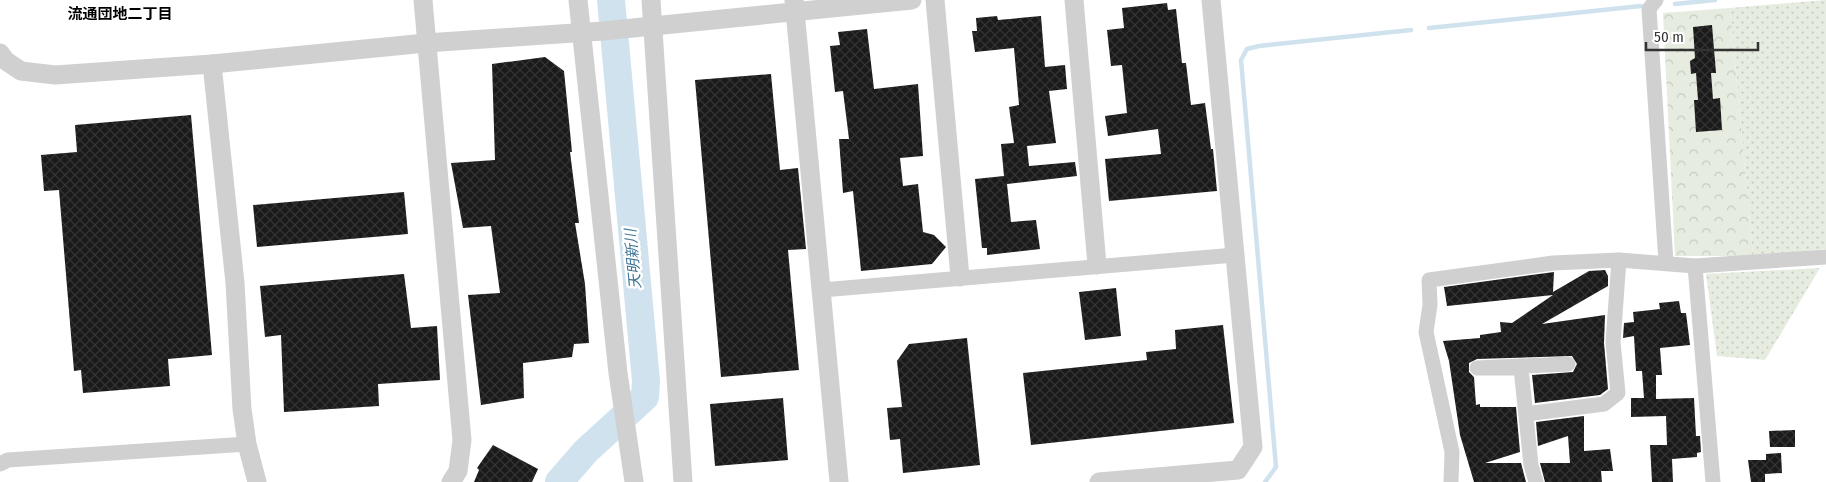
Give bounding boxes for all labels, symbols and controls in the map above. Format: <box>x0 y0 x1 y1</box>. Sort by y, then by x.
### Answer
district label: 流通団地二丁目 <box>67 5 173 23</box>
scale bar <box>1646 20 1758 52</box>
text: 50 m <box>1654 28 1684 46</box>
water label: 天明新川 <box>621 226 645 290</box>

